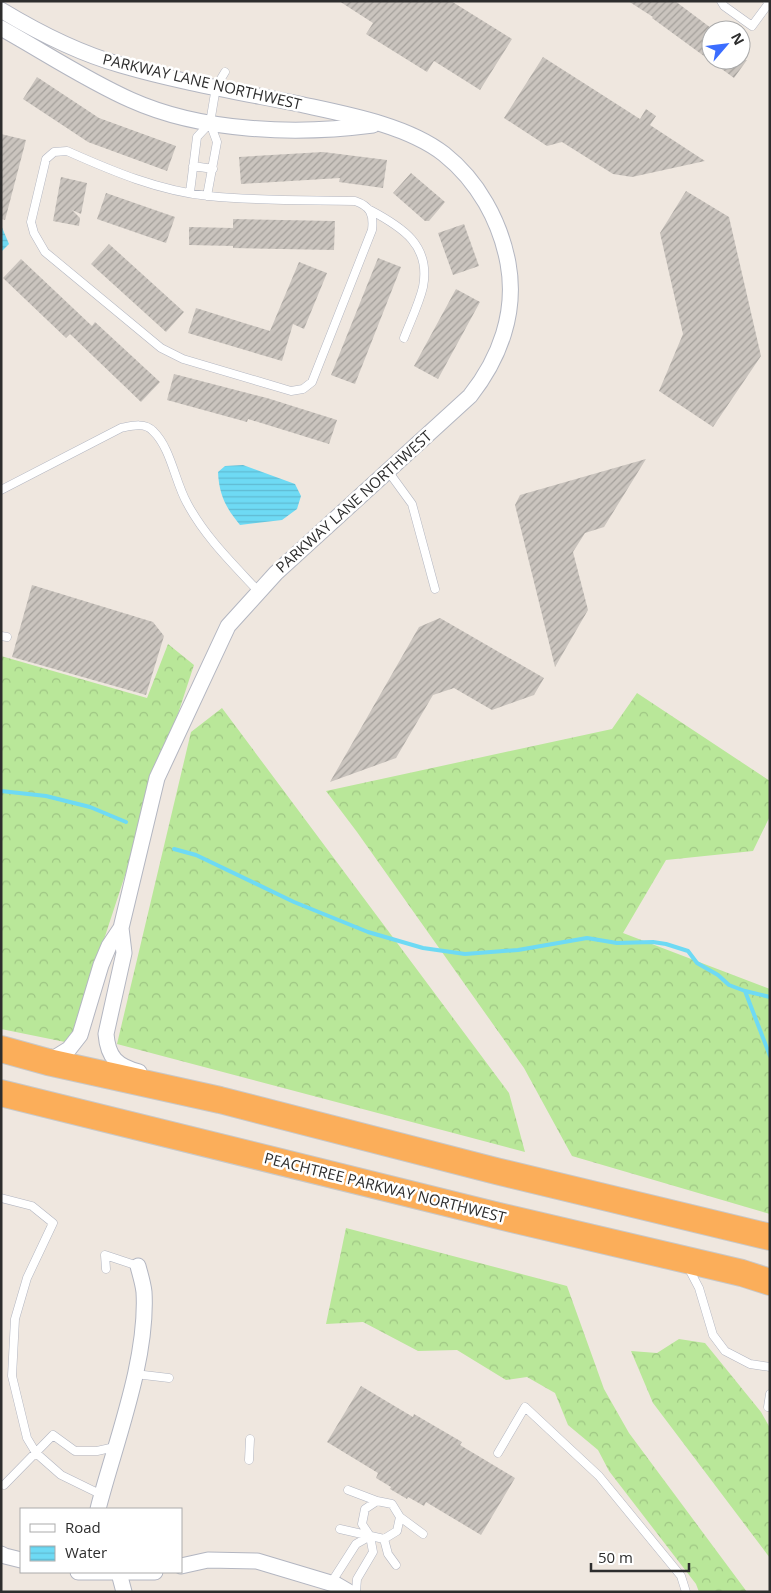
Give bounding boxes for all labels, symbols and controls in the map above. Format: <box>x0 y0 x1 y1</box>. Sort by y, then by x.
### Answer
north arrow <box>701 20 751 70</box>
text: N <box>727 29 749 48</box>
street label: PARKWAY LANE NORTHWEST <box>101 48 304 114</box>
street label: PARKWAY LANE NORTHWEST <box>271 425 436 577</box>
street label: PEACHTREE PARKWAY NORTHWEST <box>262 1147 509 1227</box>
legend <box>20 1508 182 1573</box>
text: Road <box>65 1517 101 1537</box>
scale bar <box>591 1540 688 1572</box>
text: Water <box>65 1542 107 1562</box>
text: 50 m <box>598 1547 633 1567</box>

